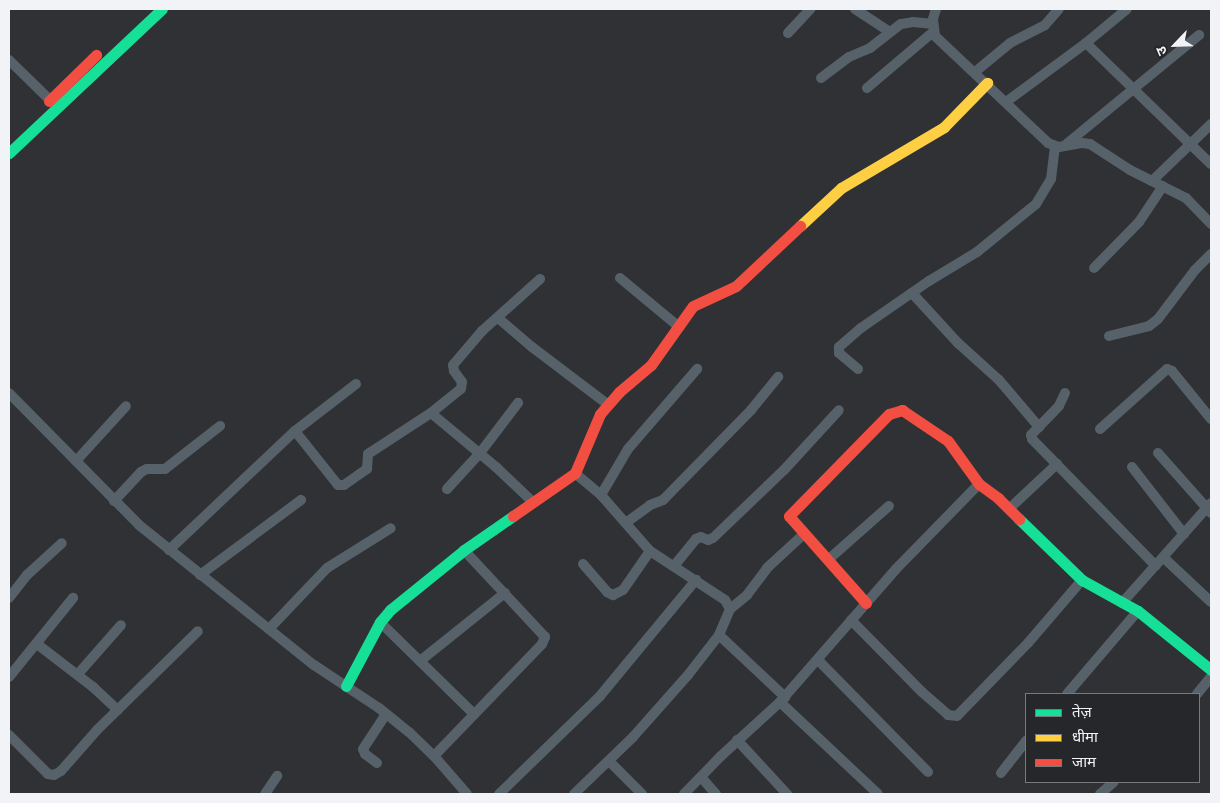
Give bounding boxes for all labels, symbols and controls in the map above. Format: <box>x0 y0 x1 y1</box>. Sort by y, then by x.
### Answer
north arrow <box>1150 20 1200 70</box>
text: उ <box>1151 44 1171 59</box>
legend <box>1025 693 1200 783</box>
text: तेज़ <box>1072 702 1092 721</box>
text: धीमा <box>1072 727 1098 746</box>
text: जाम <box>1072 752 1096 771</box>

